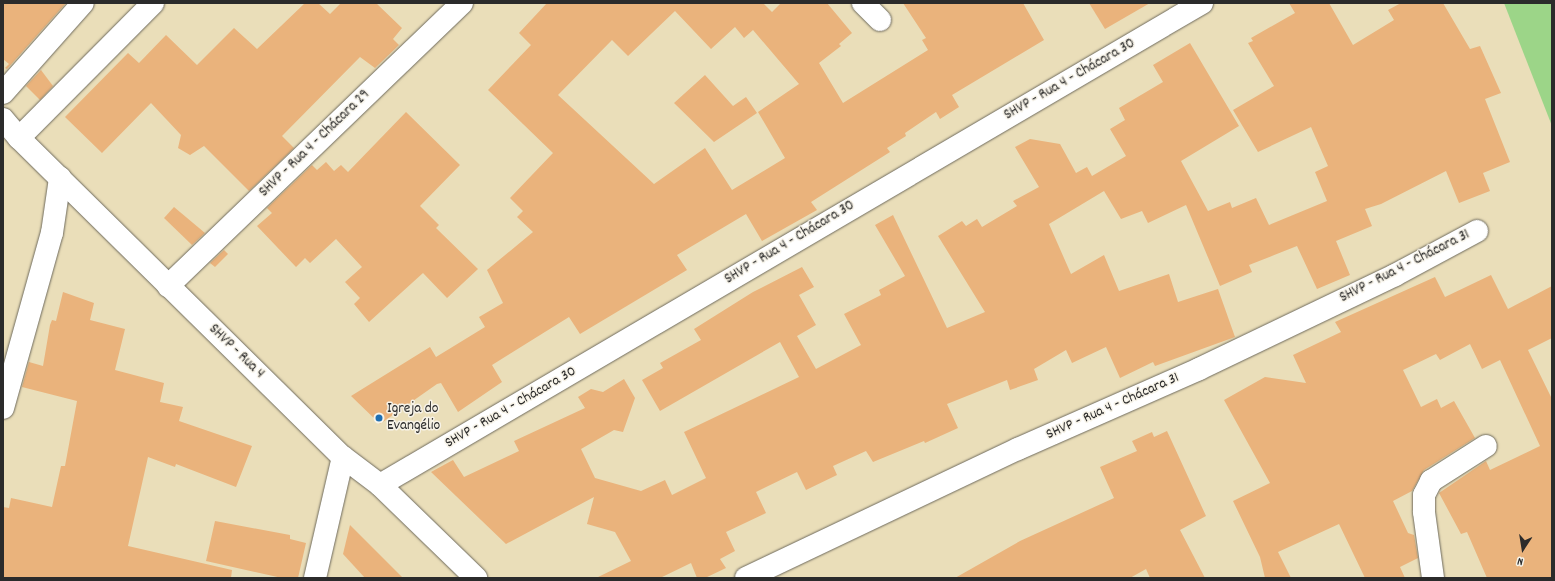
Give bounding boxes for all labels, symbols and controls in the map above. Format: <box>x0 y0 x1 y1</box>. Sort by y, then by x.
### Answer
street label: SHVP - Rua 4 - Chácara 30 <box>1001 35 1139 125</box>
street label: SHVP - Rua 4 - Chácara 29 <box>256 86 374 202</box>
street label: SHVP - Rua 4 - Chácara 30 <box>722 197 858 289</box>
street label: SHVP - Rua 4 - Chácara 31 <box>1337 226 1473 308</box>
street label: SHVP - Rua 4 <box>204 321 268 383</box>
street label: SHVP - Rua 4 - Chácara 30 <box>442 363 580 453</box>
street label: SHVP - Rua 4 - Chácara 31 <box>1044 370 1182 444</box>
place label: Igreja do Evangélio <box>387 400 440 435</box>
marker: Igreja do Evangélio <box>374 413 384 423</box>
north arrow <box>1503 529 1543 569</box>
text: N <box>1516 552 1525 569</box>

